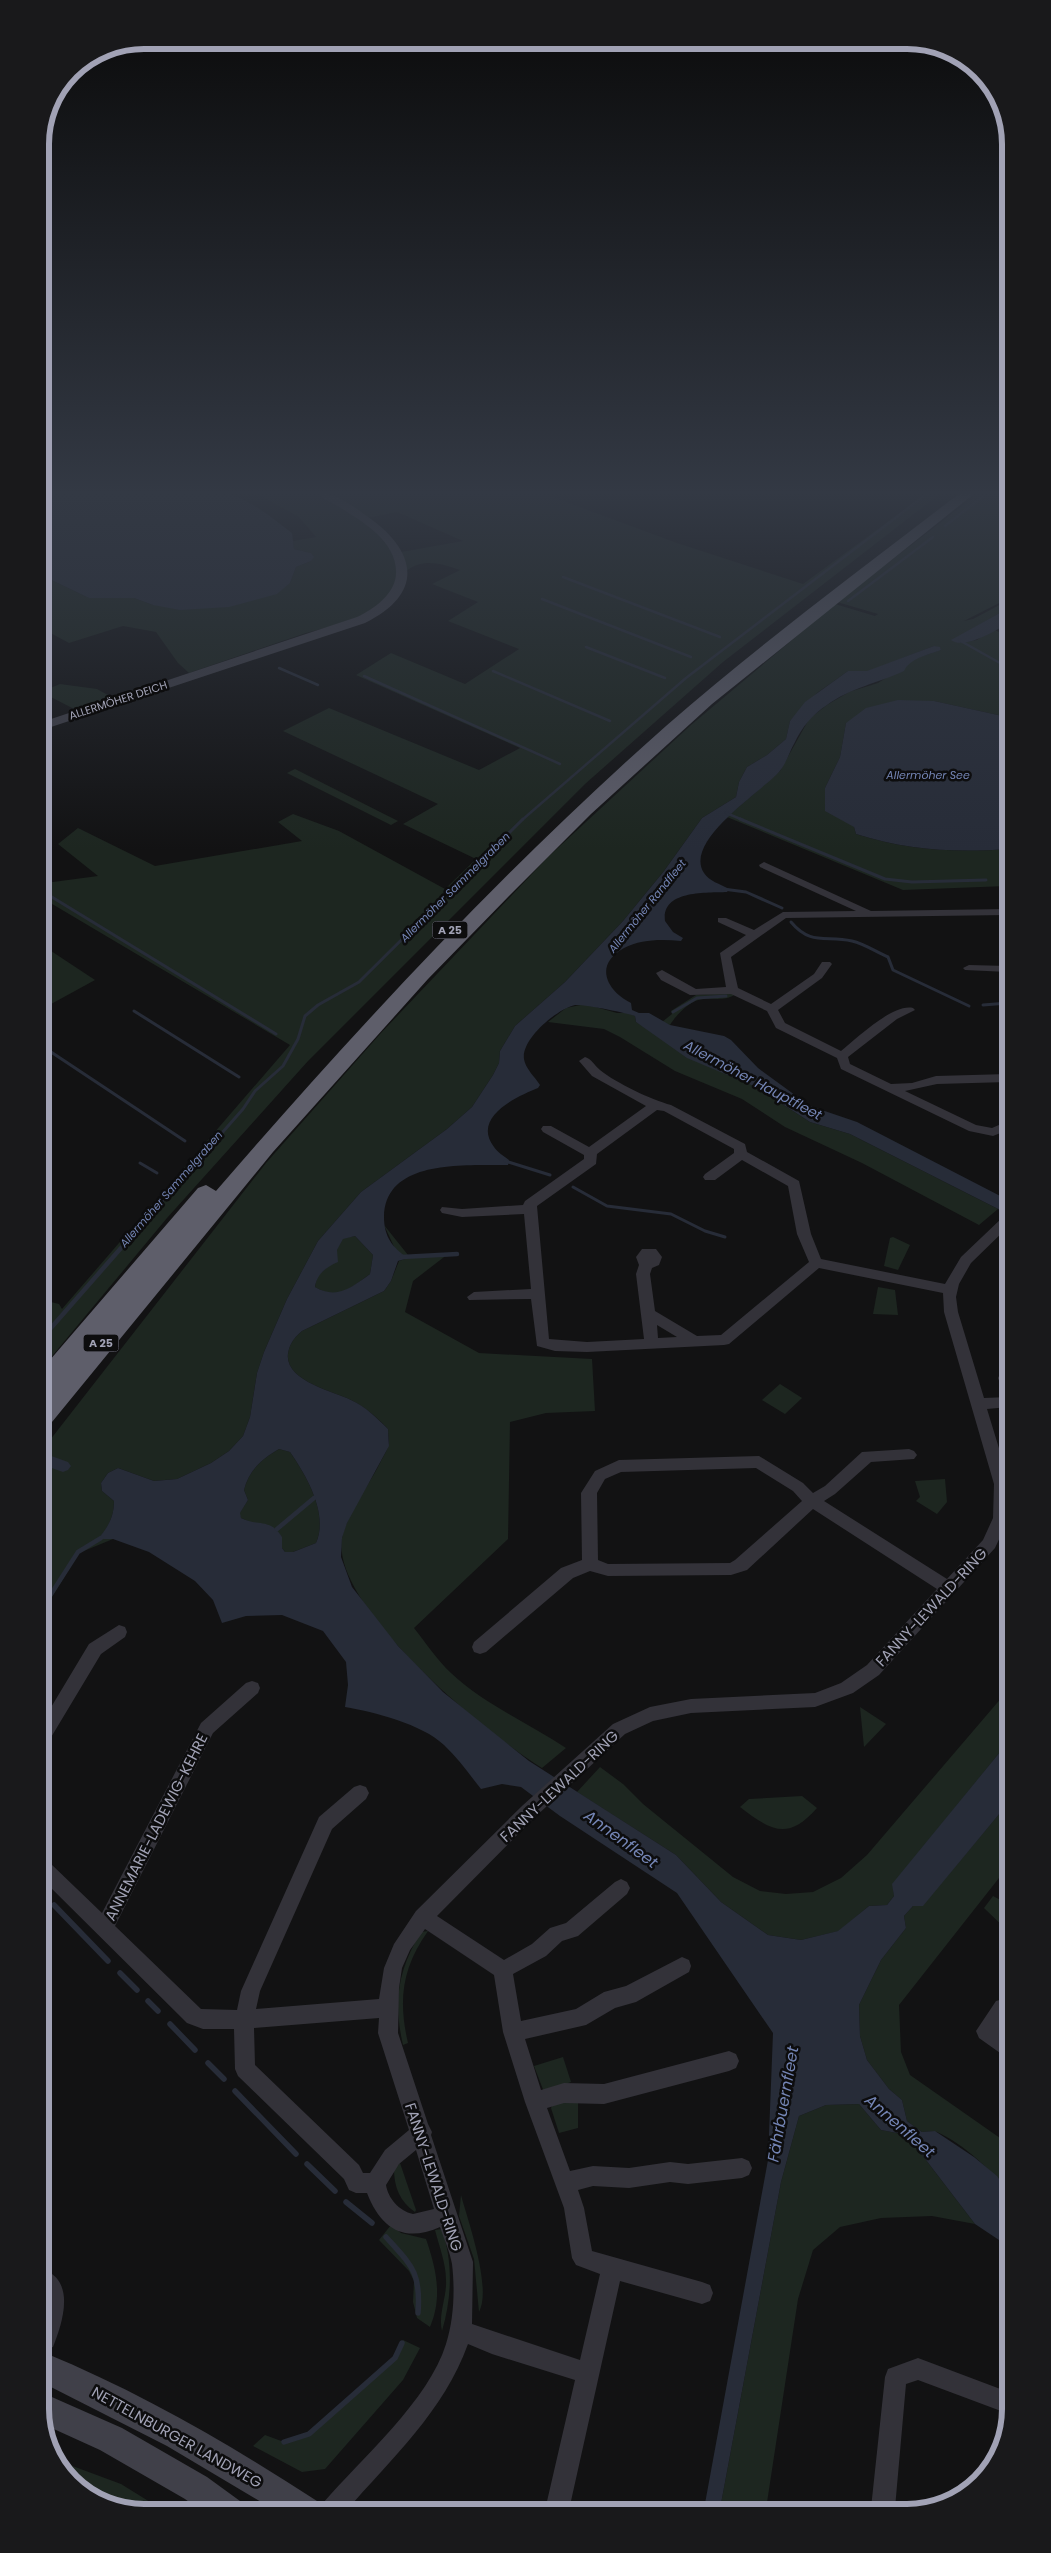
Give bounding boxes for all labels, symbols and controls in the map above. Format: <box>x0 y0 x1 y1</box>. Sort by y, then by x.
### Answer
street label: ALLERMÖHER DEICH <box>67 677 169 723</box>
water label: Allermöher See <box>885 767 970 783</box>
water label: Allermöher Sammelgraben <box>396 828 514 946</box>
water label: Allermöher Randfleet <box>604 855 690 957</box>
road number: A 25 <box>432 922 468 938</box>
water label: Allermöher Hauptfleet <box>680 1035 826 1125</box>
water label: Allermöher Sammelgraben <box>115 1127 226 1251</box>
road number: A 25 <box>84 1335 118 1352</box>
street label: FANNY-LEWALD-RING <box>870 1543 992 1671</box>
street label: FANNY-LEWALD-RING <box>495 1725 623 1847</box>
street label: ANNEMARIE-LADEWIG-KEHRE <box>99 1730 213 1924</box>
water label: Annenfleet <box>579 1804 664 1874</box>
water label: Fährbuernfleet <box>762 2043 805 2164</box>
water label: Annenfleet <box>859 2088 941 2164</box>
street label: FANNY-LEWALD-RING <box>400 2100 468 2254</box>
street label: NETTELNBURGER LANDWEG <box>88 2381 266 2493</box>

